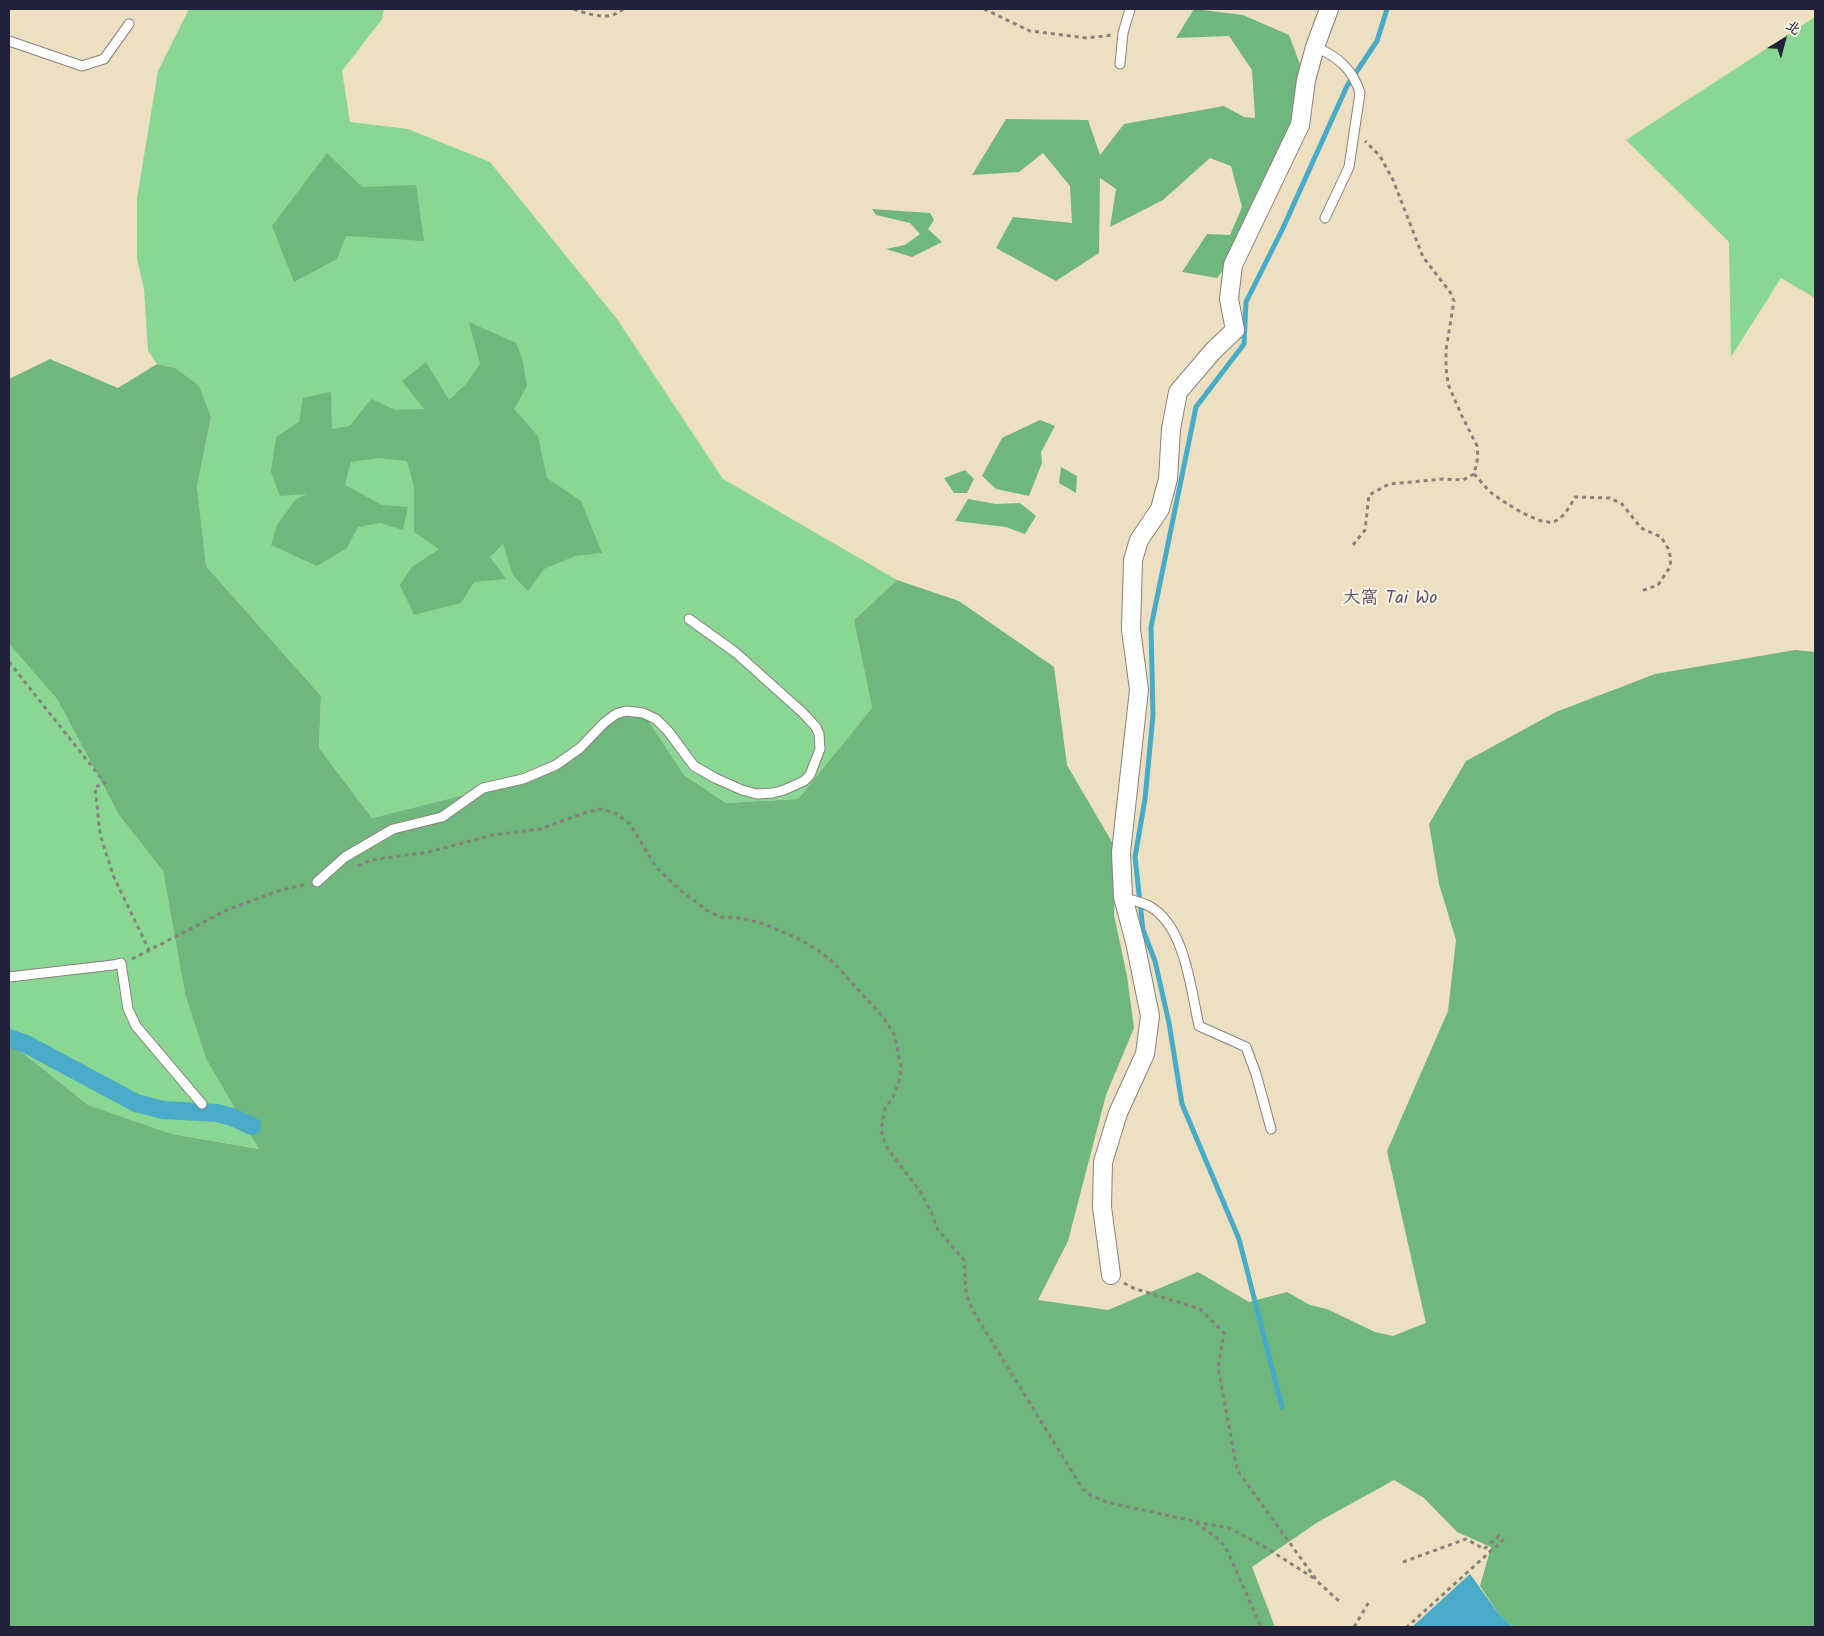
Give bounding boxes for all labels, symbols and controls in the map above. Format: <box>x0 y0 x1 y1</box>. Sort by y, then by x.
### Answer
north arrow <box>1759 15 1809 65</box>
text: 北 <box>1781 15 1805 41</box>
district label: 大窩 Tai Wo <box>1342 589 1438 611</box>

